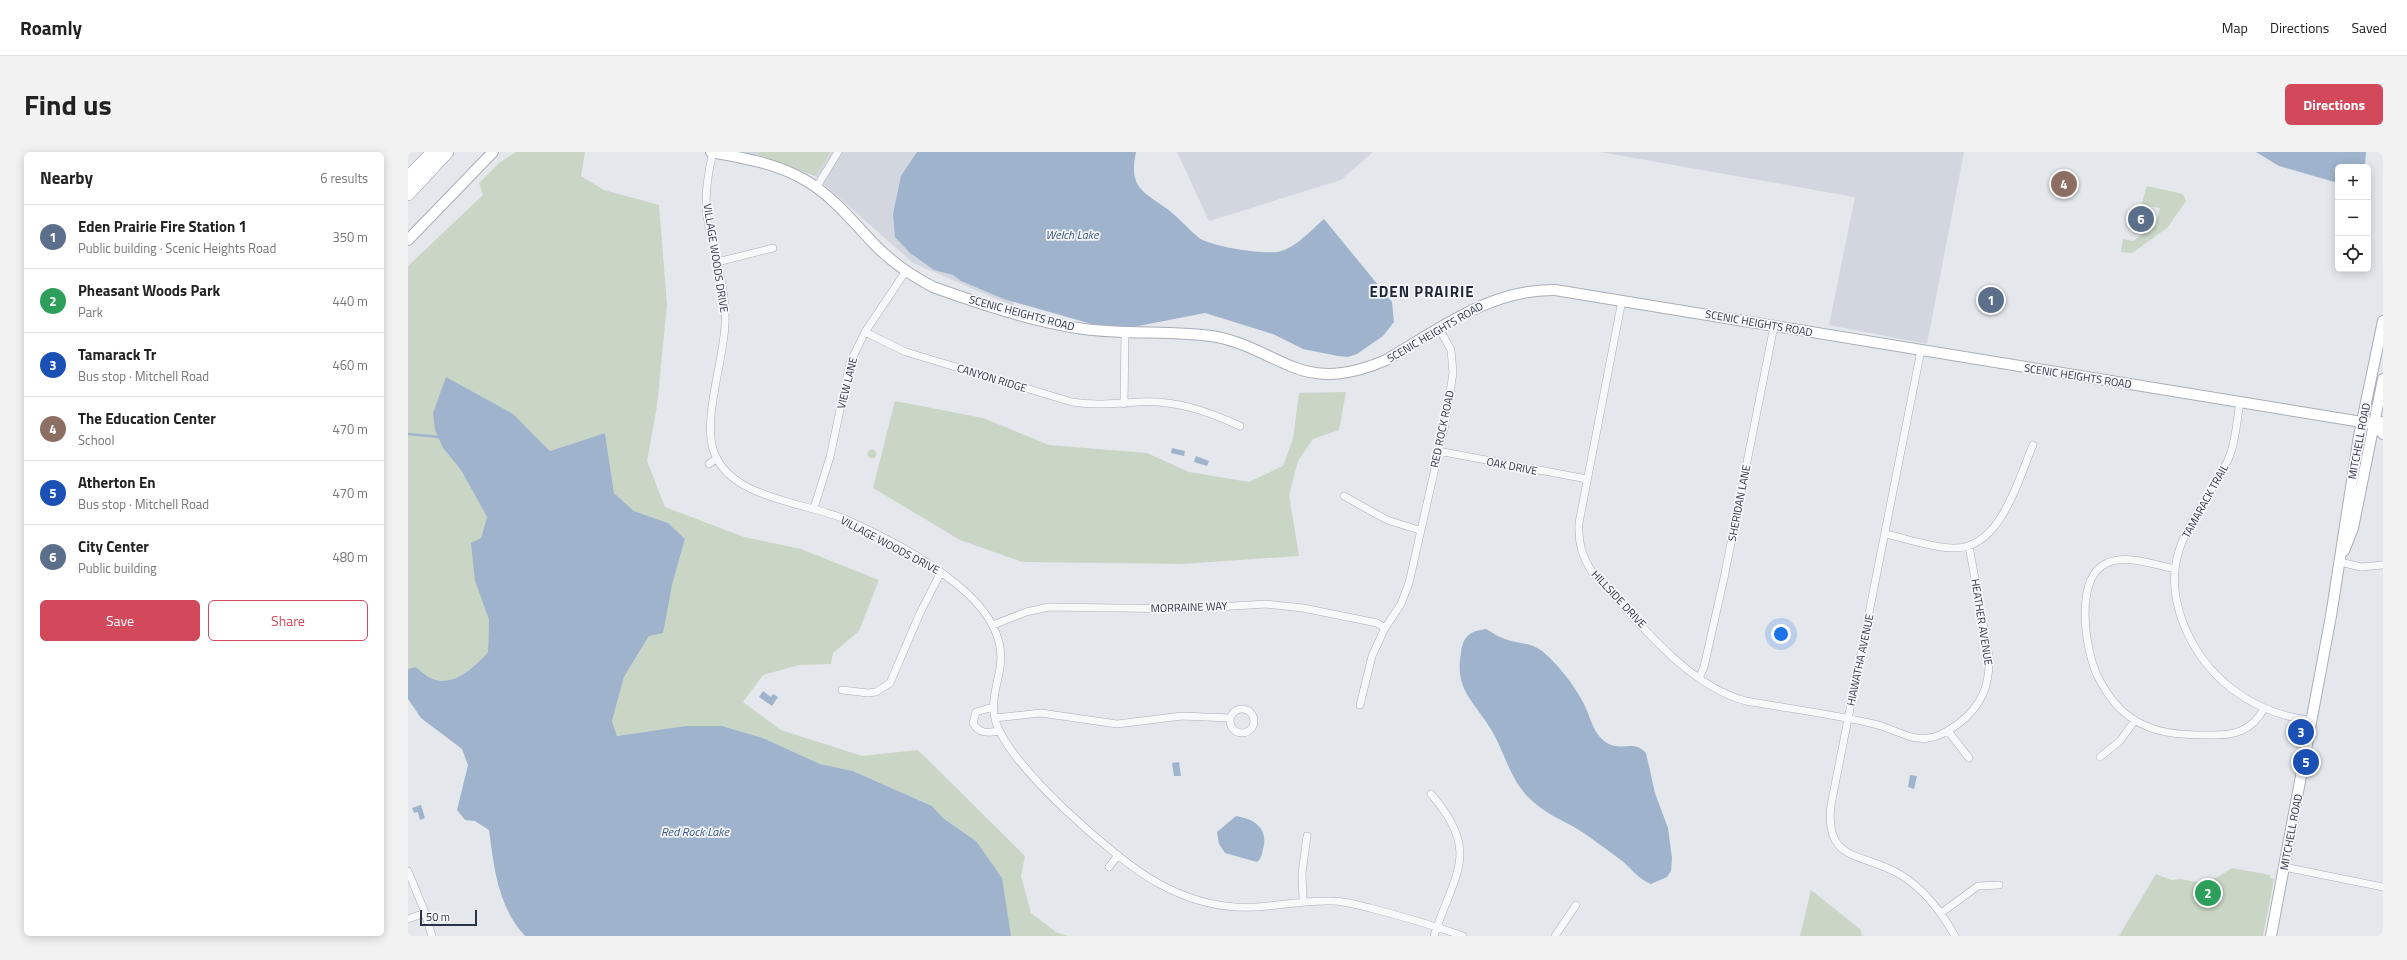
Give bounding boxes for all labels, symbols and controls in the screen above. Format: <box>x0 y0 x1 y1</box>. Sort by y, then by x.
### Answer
text: Roamly <box>20 13 82 42</box>
text: Map <box>2222 17 2248 38</box>
text: Directions <box>2270 17 2329 38</box>
text: Saved <box>2351 17 2387 38</box>
text: Find us <box>24 83 112 126</box>
button: Directions <box>2285 84 2383 125</box>
map controls <box>2335 164 2371 272</box>
button: + <box>2335 164 2371 200</box>
text: Nearby <box>40 165 93 191</box>
text: 6 results <box>320 168 368 188</box>
pin: 4 <box>2051 169 2077 199</box>
button: − <box>2335 200 2371 236</box>
street label: VILLAGE WOODS DRIVE <box>699 202 733 314</box>
pin: 6 <box>2128 204 2154 234</box>
text: Eden Prairie Fire Station 1 <box>78 215 247 238</box>
water label: Welch Lake <box>1045 225 1100 244</box>
text: 1 <box>49 227 57 247</box>
text: 350 m <box>332 227 368 247</box>
button: locate <box>2335 236 2371 272</box>
text: Public building · Scenic Heights Road <box>78 238 276 258</box>
text: Pheasant Woods Park <box>78 279 220 302</box>
district label: EDEN PRAIRIE <box>1369 280 1475 303</box>
pin: 1 <box>1978 285 2004 315</box>
text: 2 <box>49 291 57 311</box>
text: 440 m <box>332 291 368 311</box>
street label: SCENIC HEIGHTS ROAD <box>967 291 1077 335</box>
street label: SCENIC HEIGHTS ROAD <box>1384 298 1486 366</box>
text: Park <box>78 302 103 322</box>
street label: SCENIC HEIGHTS ROAD <box>1704 306 1814 340</box>
text: Tamarack Tr <box>78 343 156 366</box>
text: 3 <box>49 355 57 375</box>
text: 460 m <box>332 355 368 375</box>
street label: VIEW LANE <box>833 355 861 411</box>
street label: CANYON RIDGE <box>955 360 1029 396</box>
street label: SCENIC HEIGHTS ROAD <box>2023 360 2133 392</box>
text: Bus stop · Mitchell Road <box>78 366 209 386</box>
street label: RED ROCK ROAD <box>1426 389 1458 469</box>
street label: MITCHELL ROAD <box>2344 401 2374 481</box>
text: The Education Center <box>78 407 216 430</box>
text: 4 <box>49 419 57 439</box>
text: 470 m <box>332 419 368 439</box>
text: School <box>78 430 114 450</box>
street label: OAK DRIVE <box>1485 453 1539 479</box>
street label: TAMARACK TRAIL <box>2178 460 2232 541</box>
street label: SHERIDAN LANE <box>1724 463 1754 543</box>
text: Atherton En <box>78 471 156 494</box>
text: 5 <box>49 483 57 503</box>
text: 470 m <box>332 483 368 503</box>
text: Bus stop · Mitchell Road <box>78 494 209 514</box>
street label: VILLAGE WOODS DRIVE <box>838 512 942 578</box>
text: City Center <box>78 535 149 558</box>
text: 6 <box>49 547 57 567</box>
text: 480 m <box>332 547 368 567</box>
text: Public building <box>78 558 157 578</box>
street label: HILLSIDE DRIVE <box>1588 566 1650 632</box>
street label: HEATHER AVENUE <box>1967 578 1997 666</box>
street label: MORRAINE WAY <box>1150 598 1228 616</box>
button: Save <box>40 600 200 641</box>
button: Share <box>208 600 368 641</box>
street label: HIAWATHA AVENUE <box>1842 613 1878 707</box>
your location <box>1771 624 1791 644</box>
pin: 3 <box>2288 717 2314 747</box>
pin: 5 <box>2293 747 2319 777</box>
street label: MITCHELL ROAD <box>2276 792 2306 872</box>
water label: Red Rock Lake <box>661 822 731 841</box>
pin: 2 <box>2195 878 2221 908</box>
scale bar <box>420 908 477 927</box>
text: 50 m <box>426 909 450 925</box>

